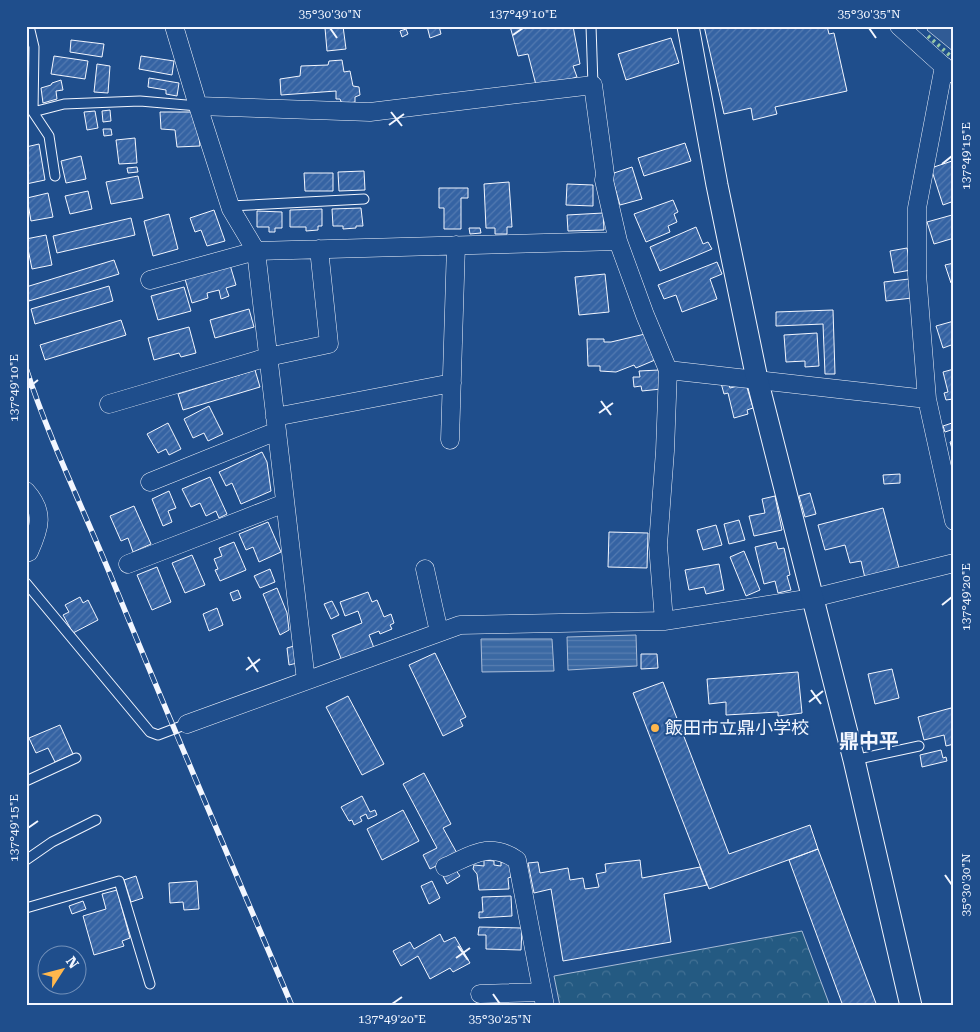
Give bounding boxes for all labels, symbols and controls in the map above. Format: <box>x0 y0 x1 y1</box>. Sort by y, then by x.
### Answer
text: 35°30'30"N <box>298 7 362 21</box>
text: 137°49'10"E <box>489 7 557 21</box>
text: 35°30'35"N <box>837 7 901 21</box>
text: 137°49'15"E <box>959 122 973 190</box>
text: 137°49'10"E <box>7 354 21 422</box>
text: 137°49'20"E <box>959 563 973 631</box>
place label: 飯田市立鼎小学校 <box>665 717 809 738</box>
marker: 飯田市立鼎小学校 <box>649 722 661 734</box>
district label: 鼎中平 <box>839 729 899 753</box>
text: 137°49'15"E <box>7 794 21 862</box>
text: 35°30'30"N <box>959 853 973 917</box>
north arrow <box>38 944 88 994</box>
text: N <box>63 953 82 972</box>
text: 137°49'20"E <box>358 1012 426 1026</box>
text: 35°30'25"N <box>468 1012 532 1026</box>

